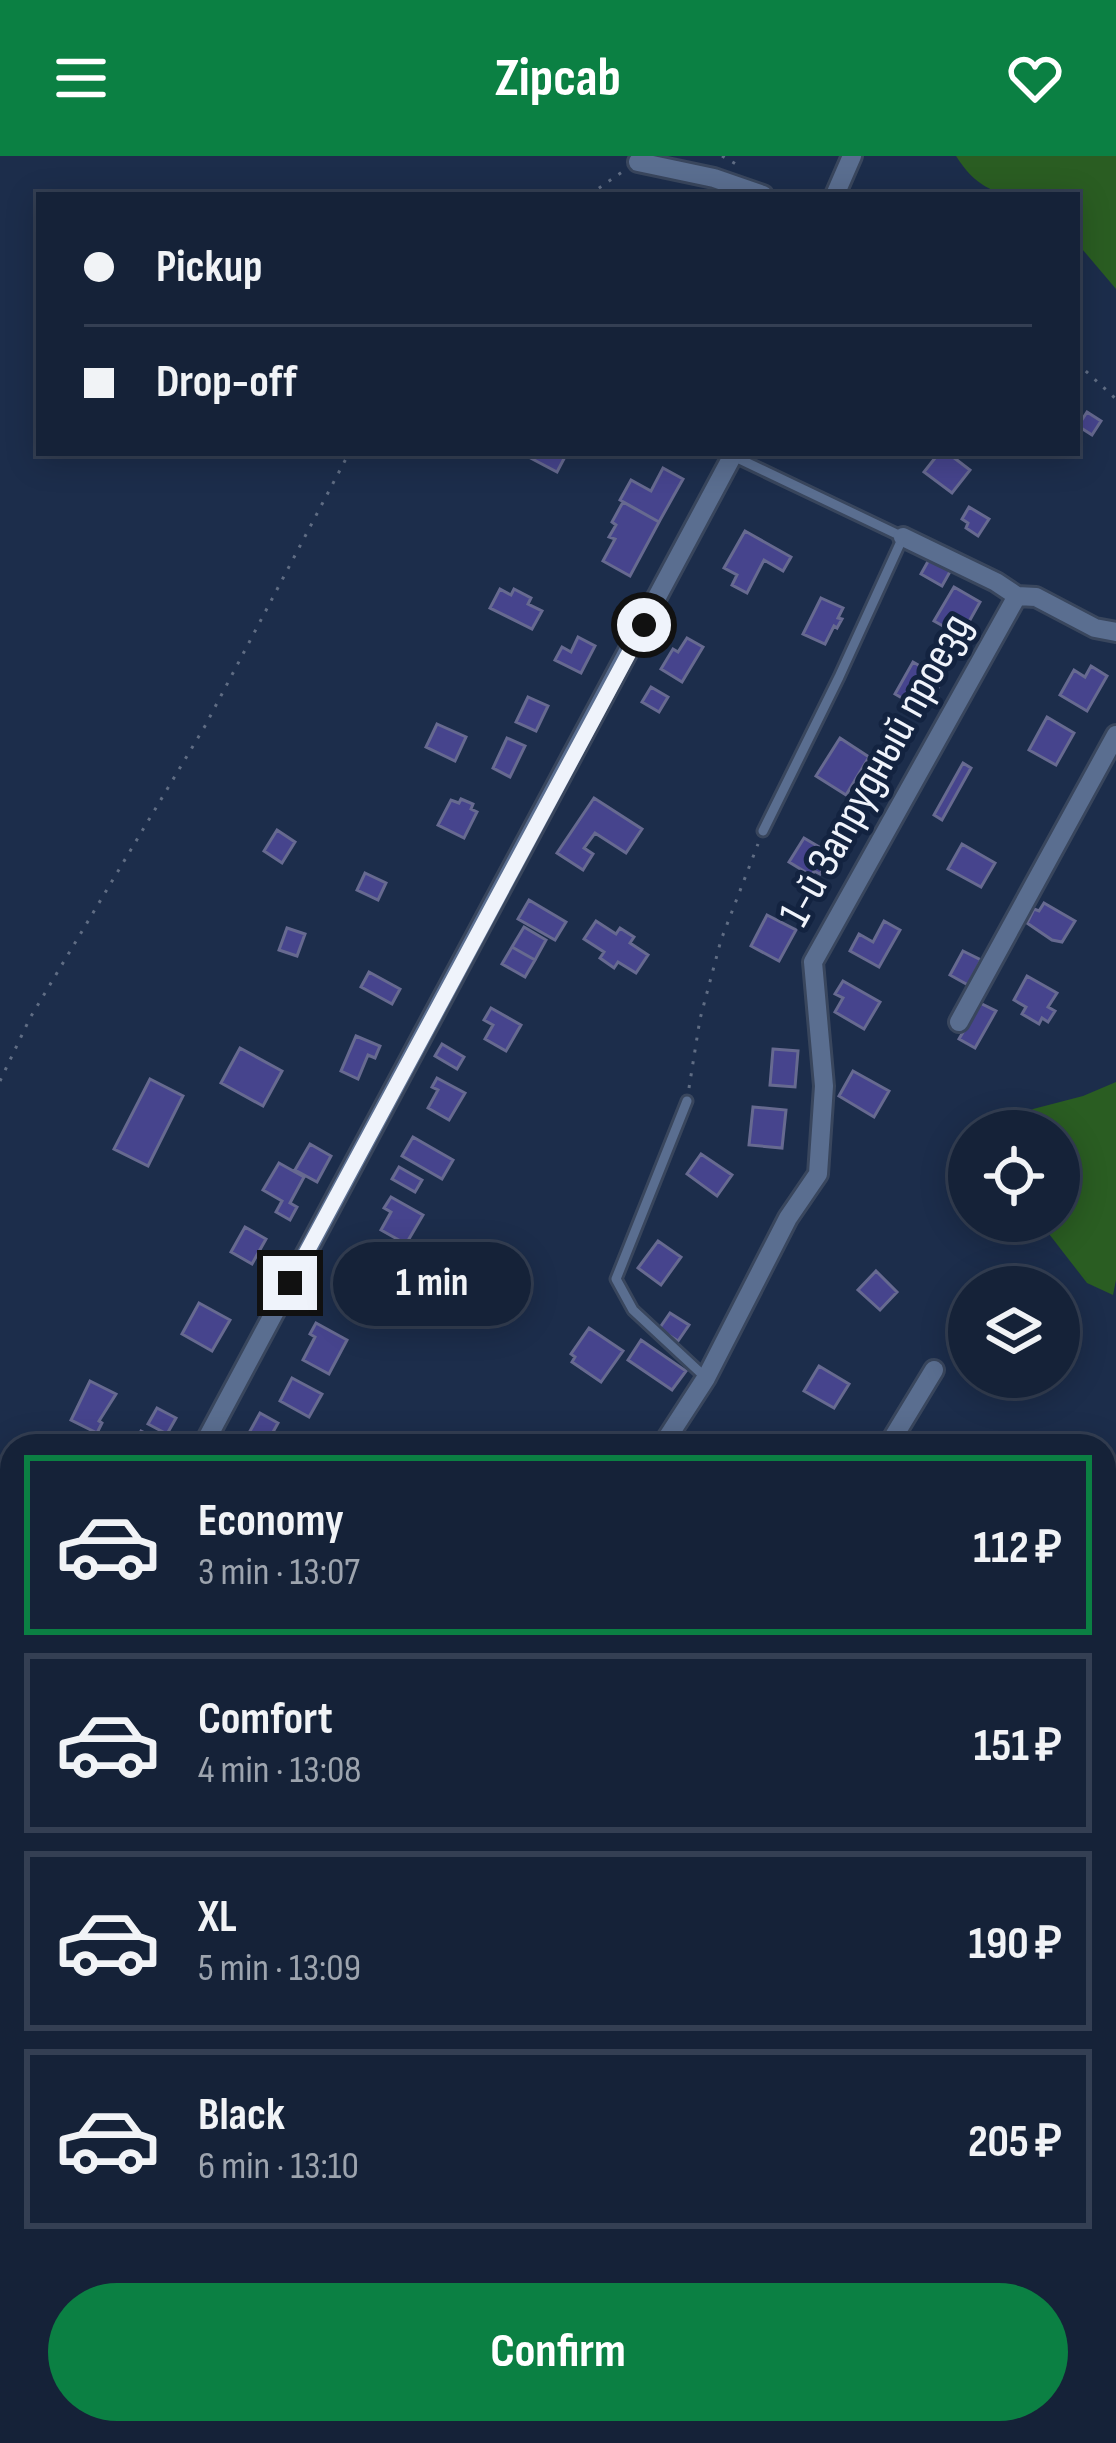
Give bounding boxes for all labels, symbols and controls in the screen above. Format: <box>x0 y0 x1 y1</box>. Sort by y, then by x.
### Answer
icon: menu <box>48 45 114 111</box>
icon: heart <box>1002 45 1068 111</box>
text: Zipcab <box>495 46 621 111</box>
text: Pickup <box>156 240 263 295</box>
text: Drop-off <box>156 355 297 410</box>
route start <box>617 598 671 652</box>
street label: 1-й Запрудный проезд <box>767 604 985 936</box>
map controls <box>948 1110 1080 1398</box>
button: locate <box>948 1110 1080 1242</box>
callout: 1 min <box>332 1241 530 1325</box>
route end <box>263 1256 317 1310</box>
text: 1 min <box>396 1260 468 1307</box>
button: layers <box>948 1266 1080 1398</box>
icon: car <box>54 1491 162 1599</box>
text: Economy <box>198 1494 344 1549</box>
text: 112 ₽ <box>973 1521 1062 1576</box>
text: 3 min · 13:07 <box>198 1549 360 1596</box>
icon: car <box>54 1689 162 1797</box>
text: Comfort <box>198 1692 333 1747</box>
text: 151 ₽ <box>974 1719 1062 1774</box>
text: 4 min · 13:08 <box>198 1747 361 1794</box>
icon: car <box>54 1887 162 1995</box>
text: XL <box>198 1890 237 1945</box>
text: 190 ₽ <box>968 1917 1062 1972</box>
text: 5 min · 13:09 <box>198 1945 361 1992</box>
icon: car <box>54 2085 162 2193</box>
text: Black <box>198 2088 285 2143</box>
text: 205 ₽ <box>968 2115 1062 2170</box>
text: 6 min · 13:10 <box>198 2143 359 2190</box>
button: Confirm <box>48 2283 1068 2421</box>

